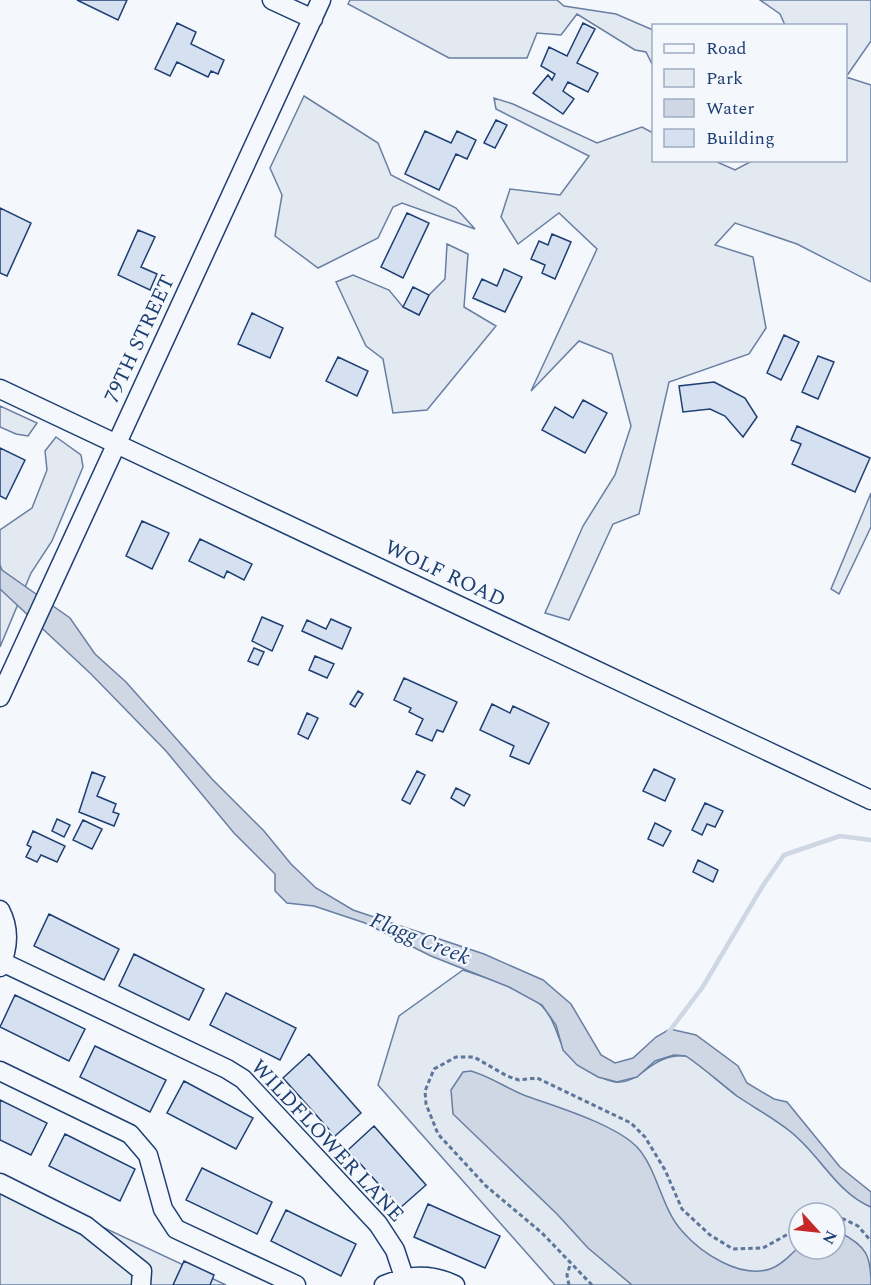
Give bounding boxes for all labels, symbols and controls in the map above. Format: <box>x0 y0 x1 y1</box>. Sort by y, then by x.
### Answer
legend <box>652 24 847 162</box>
text: Road <box>706 35 747 62</box>
text: Park <box>706 65 743 92</box>
text: Water <box>706 95 754 122</box>
text: Building <box>706 125 775 152</box>
street label: 79TH STREET <box>96 270 184 408</box>
street label: WOLF ROAD <box>379 532 511 616</box>
water label: Flagg Creek <box>365 904 475 974</box>
street label: WILDFLOWER LANE <box>243 1052 411 1230</box>
north arrow <box>787 1201 847 1261</box>
text: N <box>816 1226 843 1249</box>

